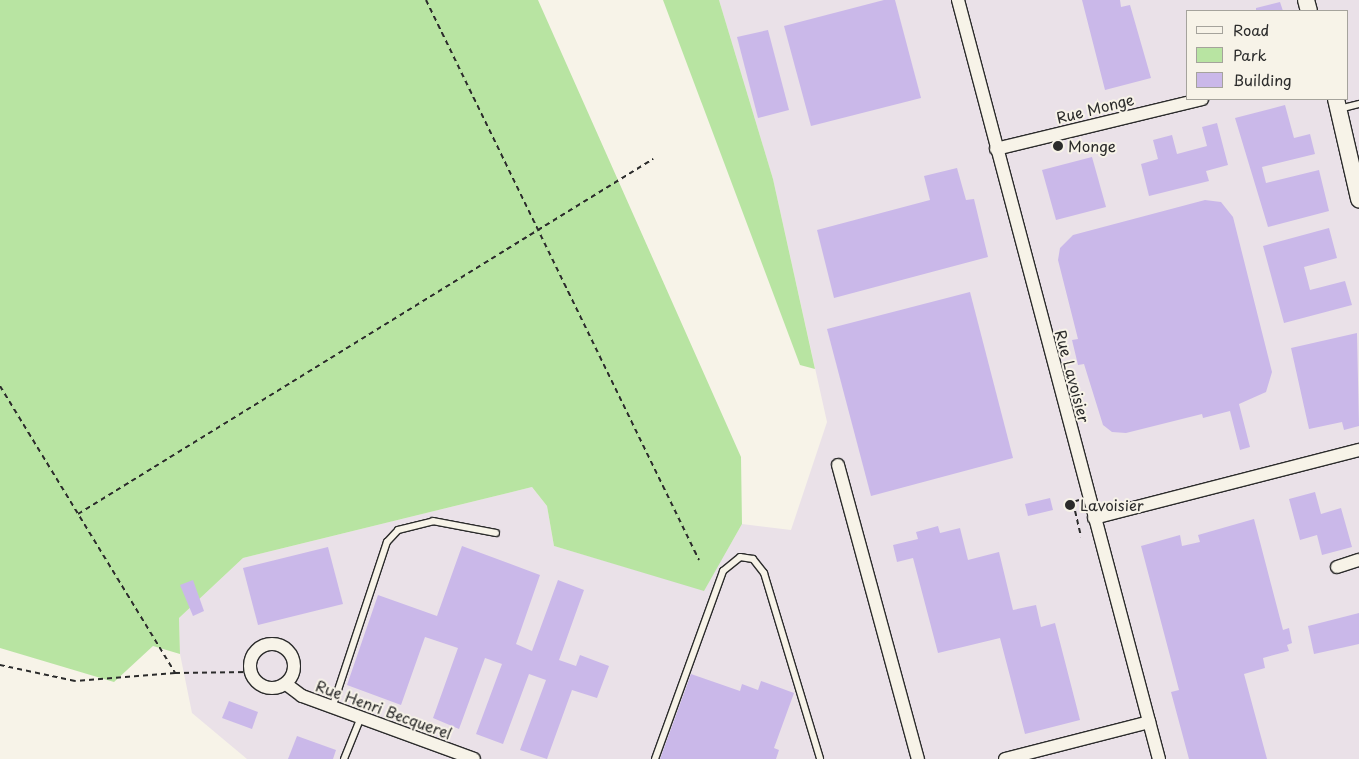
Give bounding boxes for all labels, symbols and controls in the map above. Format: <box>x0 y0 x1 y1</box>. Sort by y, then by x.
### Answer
legend <box>1186 10 1349 100</box>
text: Road <box>1233 18 1269 41</box>
text: Park <box>1233 43 1267 66</box>
text: Building <box>1233 68 1292 91</box>
street label: Rue Monge <box>1054 90 1136 126</box>
place label: Monge <box>1068 137 1116 155</box>
marker: Monge <box>1052 140 1064 152</box>
street label: Rue Lavoisier <box>1052 327 1094 425</box>
place label: Lavoisier <box>1080 496 1144 514</box>
marker: Lavoisier <box>1064 499 1076 511</box>
street label: Rue Henri Becquerel <box>312 675 456 743</box>

